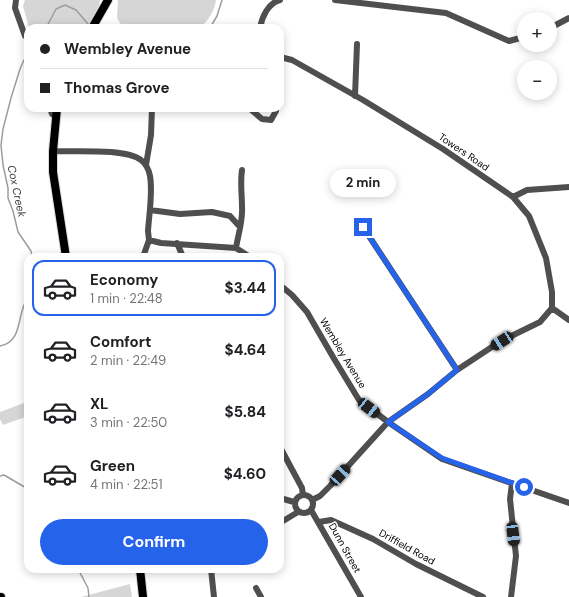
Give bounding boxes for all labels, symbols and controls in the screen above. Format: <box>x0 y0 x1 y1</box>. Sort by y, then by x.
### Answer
map controls <box>517 12 557 100</box>
button: + <box>517 12 557 52</box>
text: Wembley Avenue <box>64 39 191 59</box>
button: − <box>517 60 557 100</box>
text: Thomas Grove <box>64 78 169 98</box>
street label: Towers Road <box>436 130 492 174</box>
water label: Cox Creek <box>5 164 29 219</box>
callout: 2 min <box>330 169 396 197</box>
text: 2 min <box>346 174 380 191</box>
route end <box>354 218 372 236</box>
icon: car <box>42 270 78 306</box>
text: Economy <box>90 270 158 290</box>
text: $3.44 <box>225 278 266 298</box>
text: 1 min · 22:48 <box>90 290 163 307</box>
street label: Wembley Avenue <box>317 315 369 391</box>
car <box>489 329 515 353</box>
icon: car <box>42 332 78 368</box>
text: Comfort <box>90 332 151 352</box>
text: $4.64 <box>225 340 266 360</box>
text: 2 min · 22:49 <box>90 352 166 369</box>
icon: car <box>42 394 78 430</box>
text: XL <box>90 394 108 414</box>
car <box>356 396 382 420</box>
text: $5.84 <box>225 402 266 422</box>
text: 3 min · 22:50 <box>90 414 167 431</box>
icon: car <box>42 456 78 492</box>
text: Green <box>90 456 135 476</box>
car <box>328 462 352 488</box>
text: $4.60 <box>224 464 266 484</box>
text: 4 min · 22:51 <box>90 476 163 493</box>
route start <box>515 478 533 496</box>
button: Confirm <box>40 519 268 565</box>
street label: Dunn Street <box>326 521 364 575</box>
car <box>506 521 520 547</box>
street label: Driffield Road <box>377 526 437 568</box>

